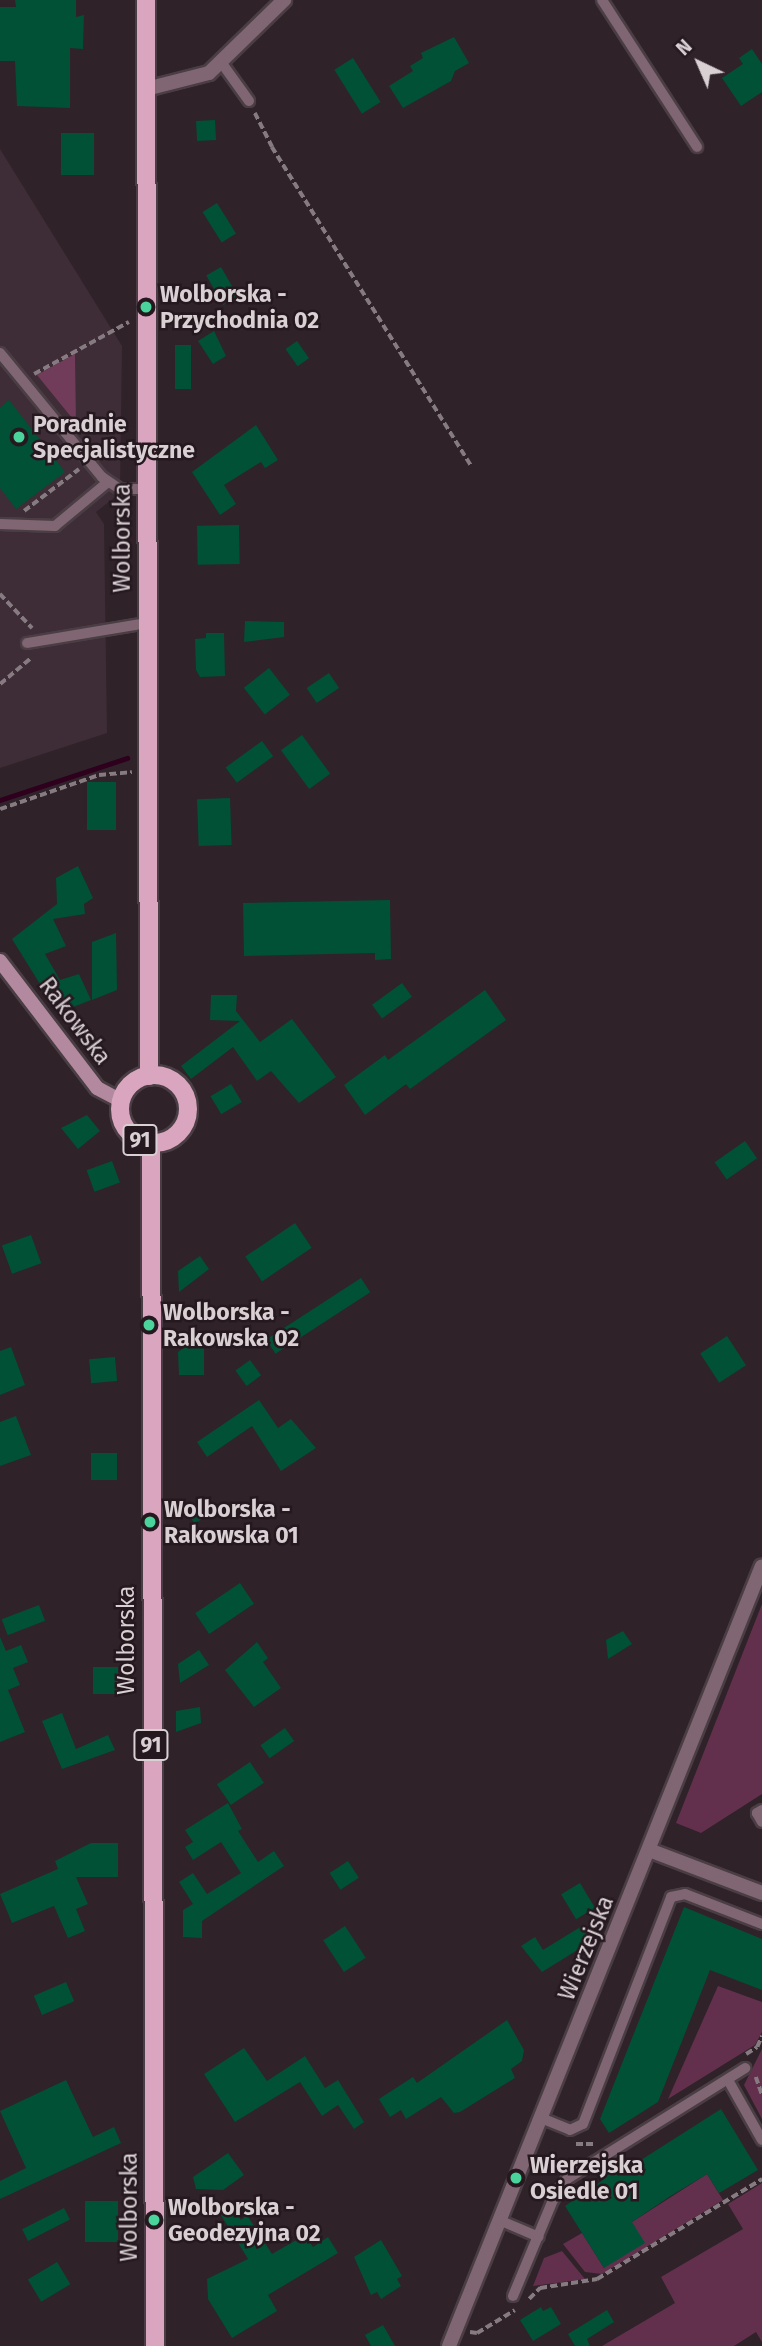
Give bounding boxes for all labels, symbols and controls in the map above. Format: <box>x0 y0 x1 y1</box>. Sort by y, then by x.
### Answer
north arrow <box>664 28 734 98</box>
text: N <box>672 35 697 60</box>
place label: Wolborska - Przychodnia 02 <box>160 280 319 334</box>
marker: Wolborska - Przychodnia 02 <box>138 299 154 315</box>
place label: Poradnie Specjalistyczne <box>33 410 195 464</box>
marker: Poradnie Specjalistyczne <box>11 429 27 445</box>
street label: Wolborska <box>108 483 136 593</box>
street label: Rakowska <box>33 972 117 1070</box>
road number: 91 <box>121 1122 159 1158</box>
place label: Wolborska - Rakowska 02 <box>163 1298 299 1352</box>
marker: Wolborska - Rakowska 02 <box>141 1317 157 1333</box>
place label: Wolborska - Rakowska 01 <box>164 1495 299 1549</box>
marker: Wolborska - Rakowska 01 <box>142 1514 158 1530</box>
street label: Wolborska <box>112 1585 140 1695</box>
road number: 91 <box>132 1728 170 1762</box>
street label: Wierzejska <box>553 1892 619 2004</box>
place label: Wierzejska Osiedle 01 <box>530 2151 643 2205</box>
street label: Wolborska <box>115 2152 143 2262</box>
marker: Wierzejska Osiedle 01 <box>508 2170 524 2186</box>
place label: Wolborska - Geodezyjna 02 <box>168 2193 321 2247</box>
marker: Wolborska - Geodezyjna 02 <box>146 2212 162 2228</box>

